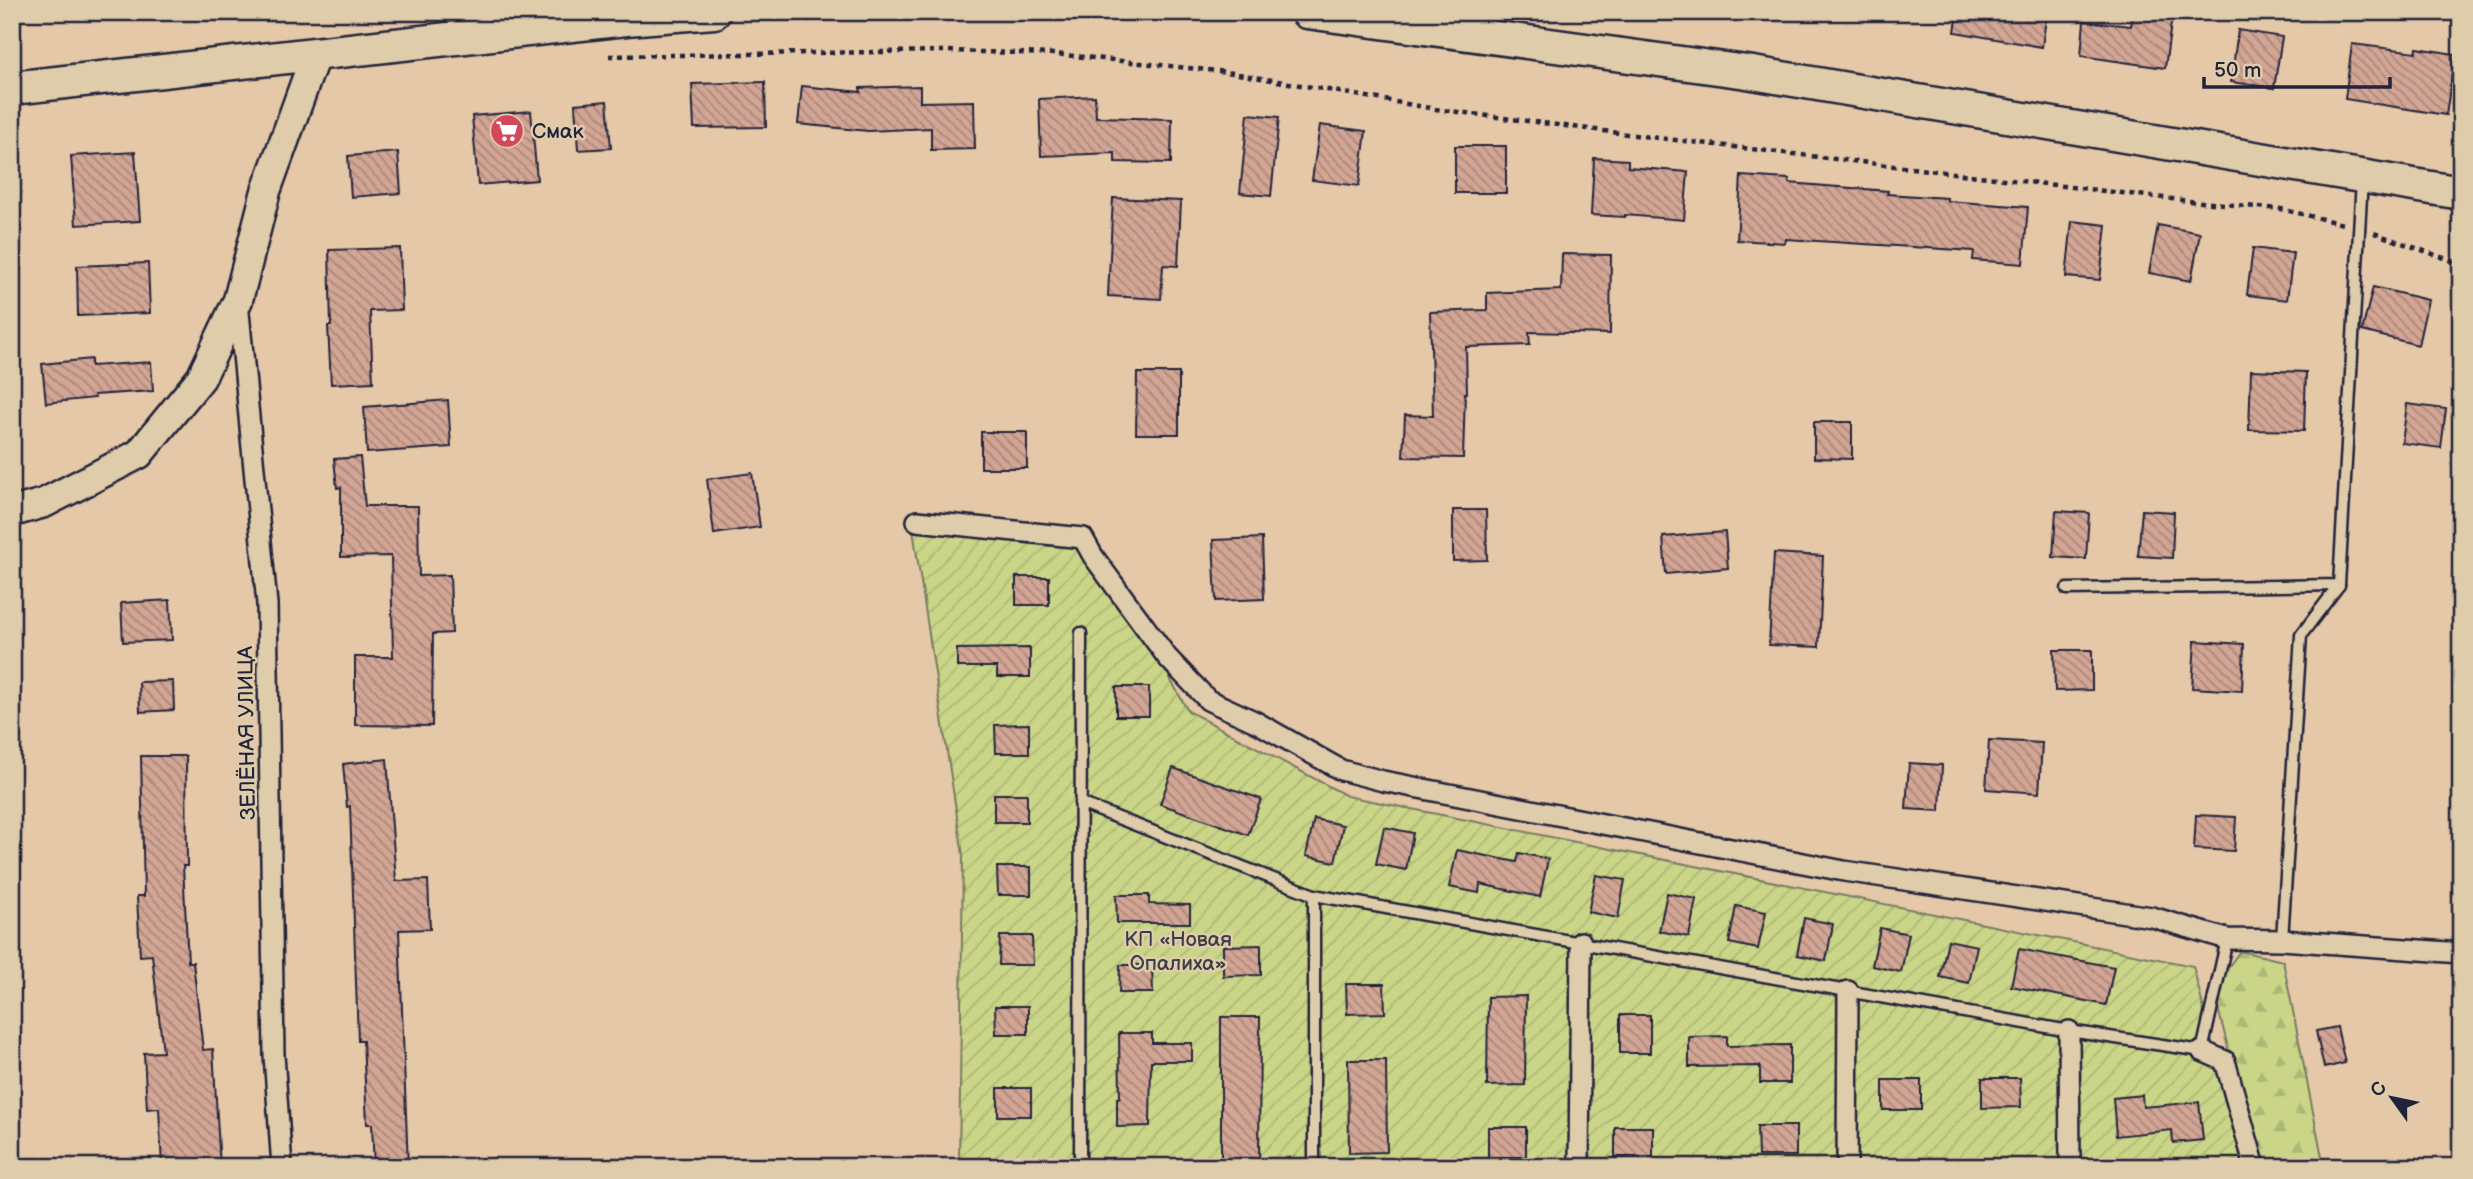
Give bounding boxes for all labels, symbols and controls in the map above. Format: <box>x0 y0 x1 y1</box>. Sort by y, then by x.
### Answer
scale bar <box>2204 46 2389 90</box>
text: 50 m <box>2214 58 2261 83</box>
supermarket icon: Смак <box>488 112 526 150</box>
place label: Смак <box>532 119 584 144</box>
street label: ЗЕЛЁНАЯ УЛИЦА <box>233 646 261 820</box>
park label: КП «Новая Опалиха» <box>1124 927 1232 976</box>
north arrow <box>2358 1064 2428 1134</box>
text: С <box>2366 1078 2392 1101</box>

